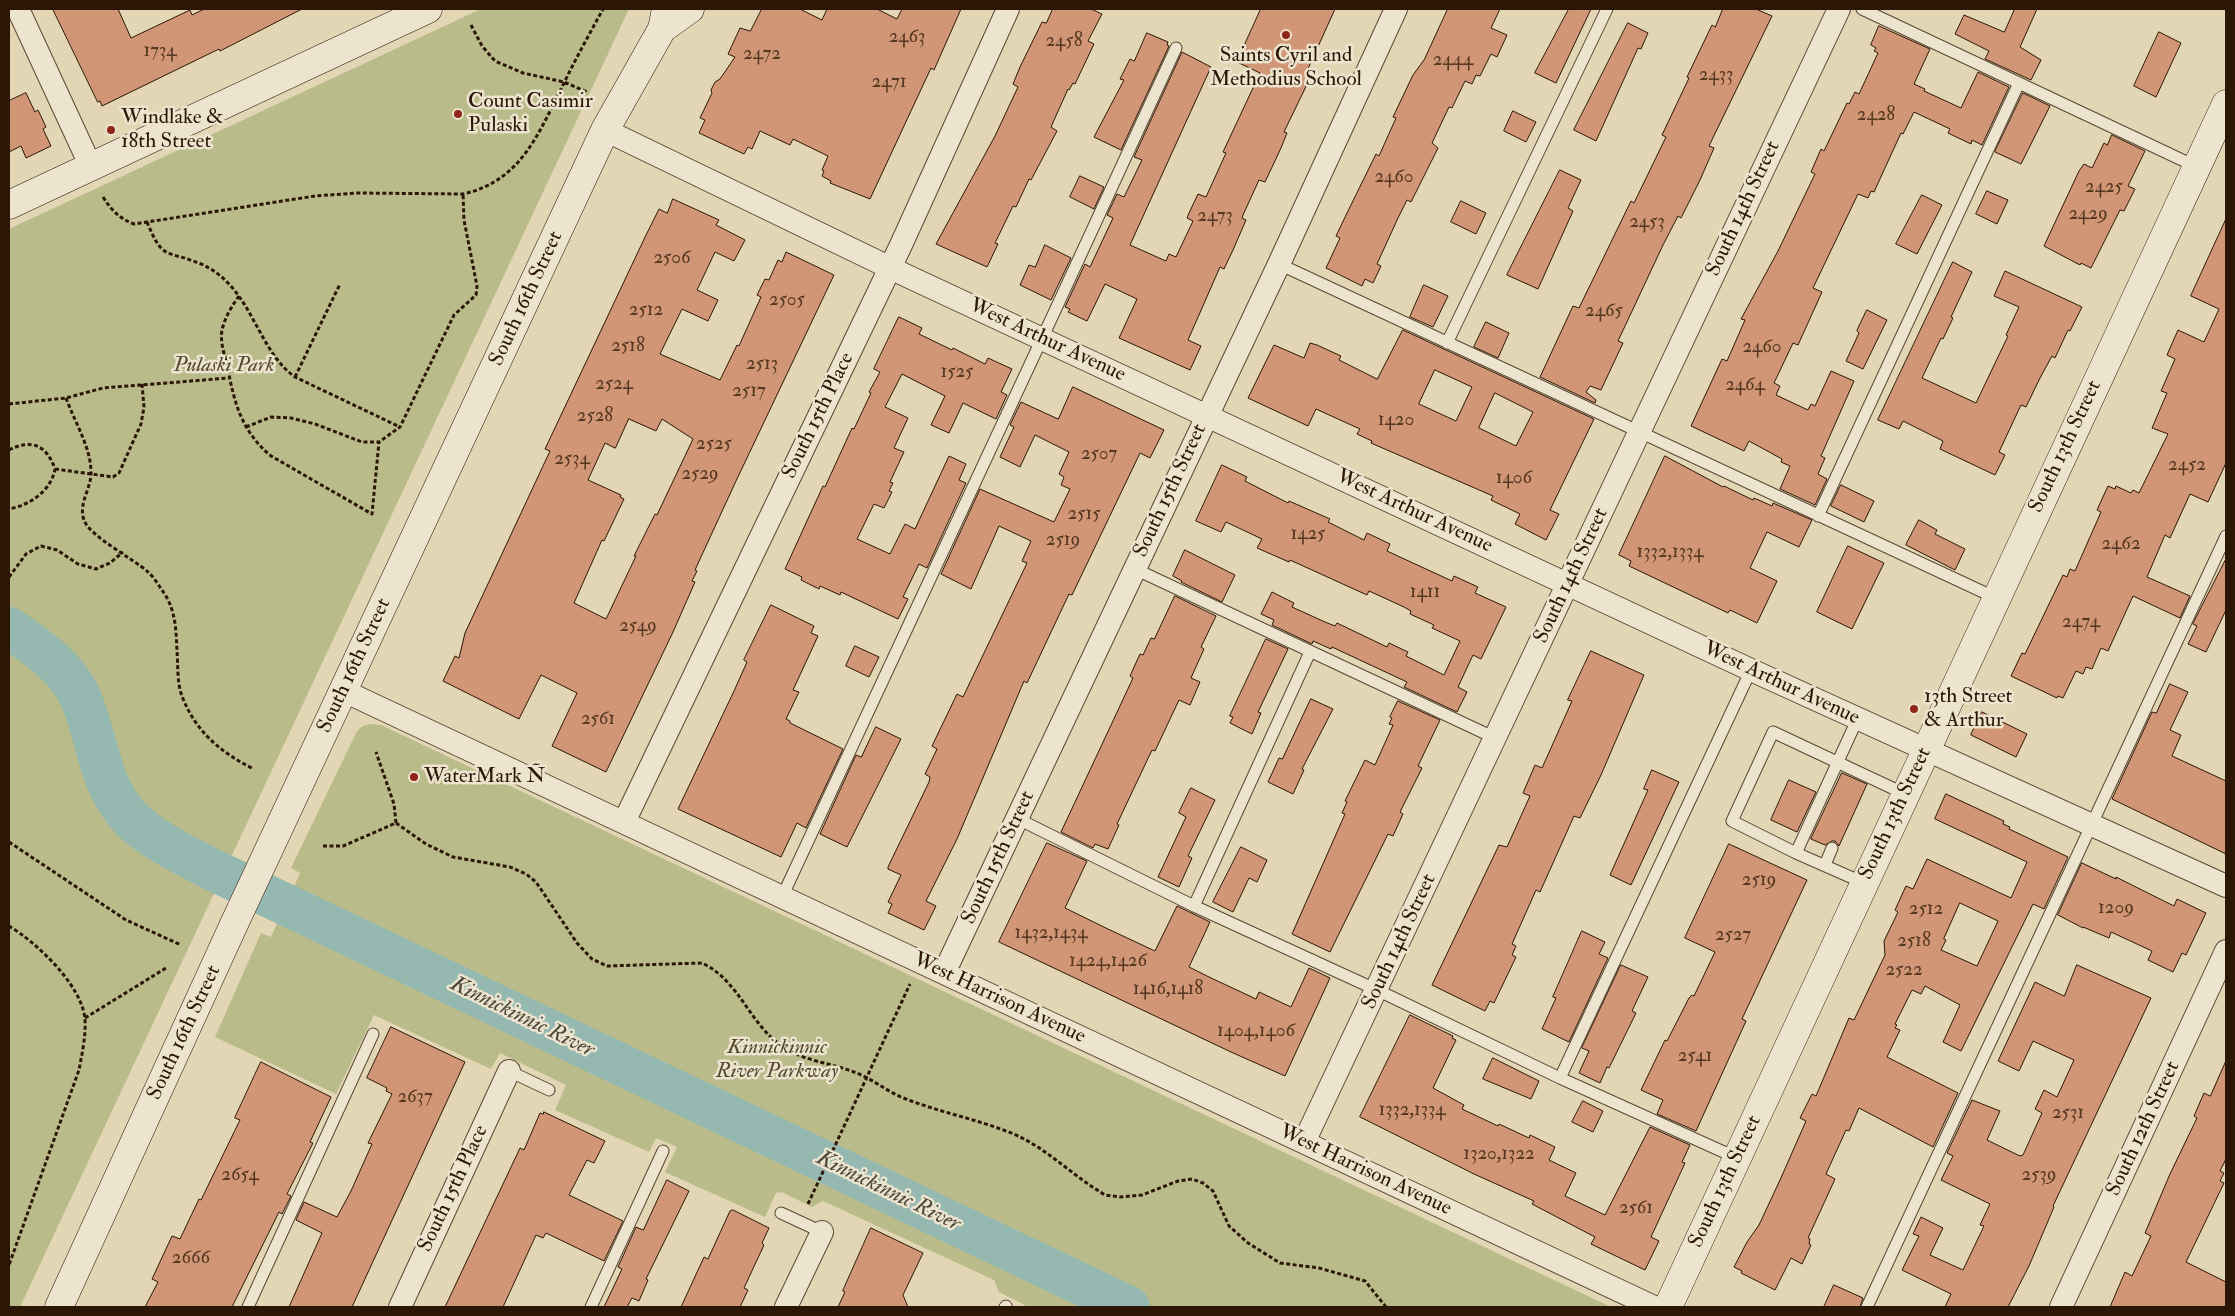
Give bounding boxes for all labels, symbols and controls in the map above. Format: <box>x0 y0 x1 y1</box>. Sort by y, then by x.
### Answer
house number: 2463 <box>889 27 925 49</box>
marker: Saints Cyril and Methodius School <box>1280 29 1292 41</box>
house number: 2458 <box>1045 31 1083 53</box>
house number: 1734 <box>144 41 176 63</box>
place label: Saints Cyril and Methodius School <box>1210 43 1362 93</box>
house number: 2472 <box>743 44 781 66</box>
house number: 2444 <box>1433 50 1473 72</box>
house number: 2433 <box>1699 65 1733 87</box>
house number: 2471 <box>872 72 906 94</box>
place label: Count Casimir Pulaski <box>468 89 593 139</box>
place label: Windlake & 18th Street <box>121 105 224 155</box>
house number: 2428 <box>1857 105 1895 127</box>
marker: Count Casimir Pulaski <box>452 108 464 120</box>
marker: Windlake & 18th Street <box>105 124 117 136</box>
street label: South 14th Street <box>1702 137 1786 281</box>
house number: 2460 <box>1374 167 1414 189</box>
house number: 2425 <box>2085 177 2123 199</box>
house number: 2429 <box>2068 204 2108 226</box>
house number: 2473 <box>1197 206 1233 228</box>
house number: 2453 <box>1629 212 1665 234</box>
street label: South 16th Street <box>485 228 569 370</box>
house number: 2506 <box>653 248 691 270</box>
house number: 2505 <box>769 290 805 312</box>
street label: West Arthur Avenue <box>965 294 1129 388</box>
house number: 2512 <box>629 300 663 322</box>
house number: 2465 <box>1585 301 1623 323</box>
house number: 2518 <box>611 336 645 358</box>
house number: 2460 <box>1742 337 1782 359</box>
street label: South 15th Place <box>778 349 860 483</box>
park label: Pulaski Park <box>173 353 275 379</box>
house number: 2513 <box>746 354 778 376</box>
house number: 1525 <box>941 362 973 384</box>
house number: 2524 <box>595 374 633 396</box>
house number: 2464 <box>1725 375 1765 397</box>
street label: South 13th Street <box>2024 377 2108 517</box>
house number: 2517 <box>732 381 766 403</box>
house number: 2528 <box>577 406 613 428</box>
house number: 1420 <box>1378 410 1414 432</box>
street label: South 15th Street <box>1129 420 1213 562</box>
house number: 2525 <box>696 434 732 456</box>
house number: 2507 <box>1081 444 1117 466</box>
house number: 2534 <box>554 449 590 471</box>
house number: 2452 <box>2168 455 2206 477</box>
house number: 2529 <box>681 464 719 486</box>
street label: West Arthur Avenue <box>1332 465 1496 559</box>
house number: 1406 <box>1496 468 1532 490</box>
house number: 2515 <box>1068 504 1100 526</box>
street label: South 14th Street <box>1530 504 1614 648</box>
house number: 1425 <box>1291 524 1325 546</box>
house number: 2519 <box>1046 530 1080 552</box>
house number: 2462 <box>2101 534 2141 556</box>
house number: 1332,1334 <box>1636 542 1704 564</box>
house number: 1411 <box>1410 582 1440 604</box>
street label: South 16th Street <box>313 595 397 737</box>
house number: 2474 <box>2062 612 2100 634</box>
house number: 2549 <box>619 616 657 638</box>
street label: West Arthur Avenue <box>1699 637 1863 731</box>
place label: 13th Street & Arthur <box>1924 684 2012 734</box>
marker: 13th Street & Arthur <box>1908 703 1920 715</box>
house number: 2561 <box>581 709 615 731</box>
street label: South 13th Street <box>1854 744 1938 884</box>
place label: WaterMark Ñ <box>424 764 545 790</box>
marker: WaterMark Ñ <box>408 771 420 783</box>
street label: South 15th Street <box>957 787 1041 929</box>
street label: South 14th Street <box>1358 870 1442 1014</box>
house number: 2519 <box>1742 870 1776 892</box>
house number: 1209 <box>2098 898 2134 920</box>
house number: 2512 <box>1909 899 1943 921</box>
house number: 1432,1434 <box>1015 923 1087 945</box>
house number: 2527 <box>1715 925 1751 947</box>
house number: 2518 <box>1897 931 1931 953</box>
street label: West Harrison Avenue <box>909 948 1089 1050</box>
house number: 1424,1426 <box>1069 951 1147 973</box>
house number: 2522 <box>1885 960 1923 982</box>
street label: South 16th Street <box>143 962 227 1104</box>
water label: Kinnickinnic River <box>446 972 598 1064</box>
house number: 1416,1418 <box>1133 979 1203 1001</box>
house number: 1404,1406 <box>1217 1021 1295 1043</box>
park label: Kinnickinnic River Parkway <box>716 1035 838 1085</box>
house number: 2541 <box>1678 1046 1712 1068</box>
street label: South 12th Street <box>2102 1058 2186 1200</box>
house number: 2637 <box>397 1087 433 1109</box>
house number: 1332,1334 <box>1378 1100 1446 1122</box>
house number: 2531 <box>2052 1103 2084 1125</box>
street label: South 13th Street <box>1684 1112 1768 1252</box>
street label: West Harrison Avenue <box>1275 1120 1455 1222</box>
street label: South 15th Place <box>414 1121 494 1257</box>
house number: 1320,1322 <box>1463 1144 1535 1166</box>
water label: Kinnickinnic River <box>812 1146 964 1238</box>
house number: 2654 <box>221 1165 259 1187</box>
house number: 2539 <box>2022 1165 2056 1187</box>
house number: 2561 <box>1619 1198 1653 1220</box>
house number: 2666 <box>172 1248 210 1270</box>

